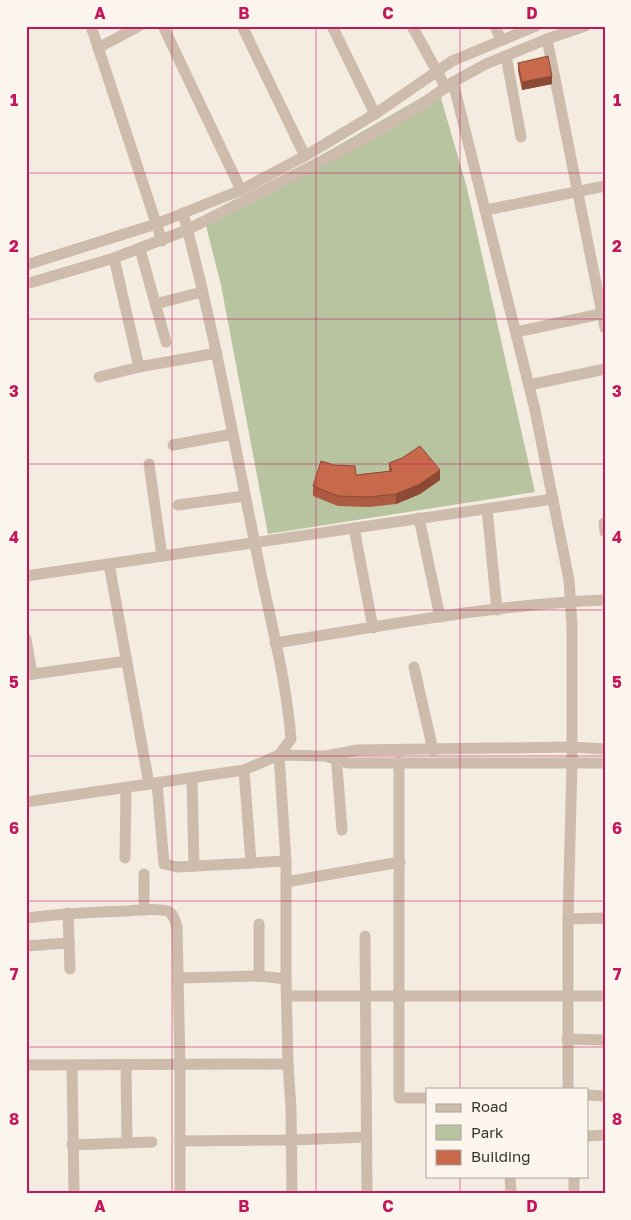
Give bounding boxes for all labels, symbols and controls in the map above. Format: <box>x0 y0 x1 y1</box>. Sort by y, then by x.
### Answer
text: A <box>94 3 106 23</box>
text: B <box>238 3 250 23</box>
text: C <box>382 3 394 23</box>
text: D <box>526 3 538 23</box>
text: 1 <box>10 90 18 110</box>
text: 1 <box>613 90 621 110</box>
text: 2 <box>9 236 19 256</box>
text: 2 <box>612 236 622 256</box>
text: 3 <box>9 381 19 401</box>
text: 3 <box>612 381 622 401</box>
text: 4 <box>9 527 19 547</box>
text: 4 <box>612 527 622 547</box>
text: 5 <box>9 672 19 692</box>
text: 5 <box>612 672 622 692</box>
text: 6 <box>9 818 19 838</box>
text: 6 <box>612 818 622 838</box>
text: 7 <box>10 964 19 984</box>
text: 7 <box>613 964 622 984</box>
legend <box>426 1088 588 1178</box>
text: Road <box>471 1097 508 1115</box>
text: 8 <box>9 1109 19 1129</box>
text: 8 <box>612 1109 622 1129</box>
text: Park <box>471 1123 504 1141</box>
text: Building <box>471 1147 531 1165</box>
text: A <box>94 1196 106 1216</box>
text: B <box>238 1196 250 1216</box>
text: C <box>382 1196 394 1216</box>
text: D <box>526 1196 538 1216</box>

